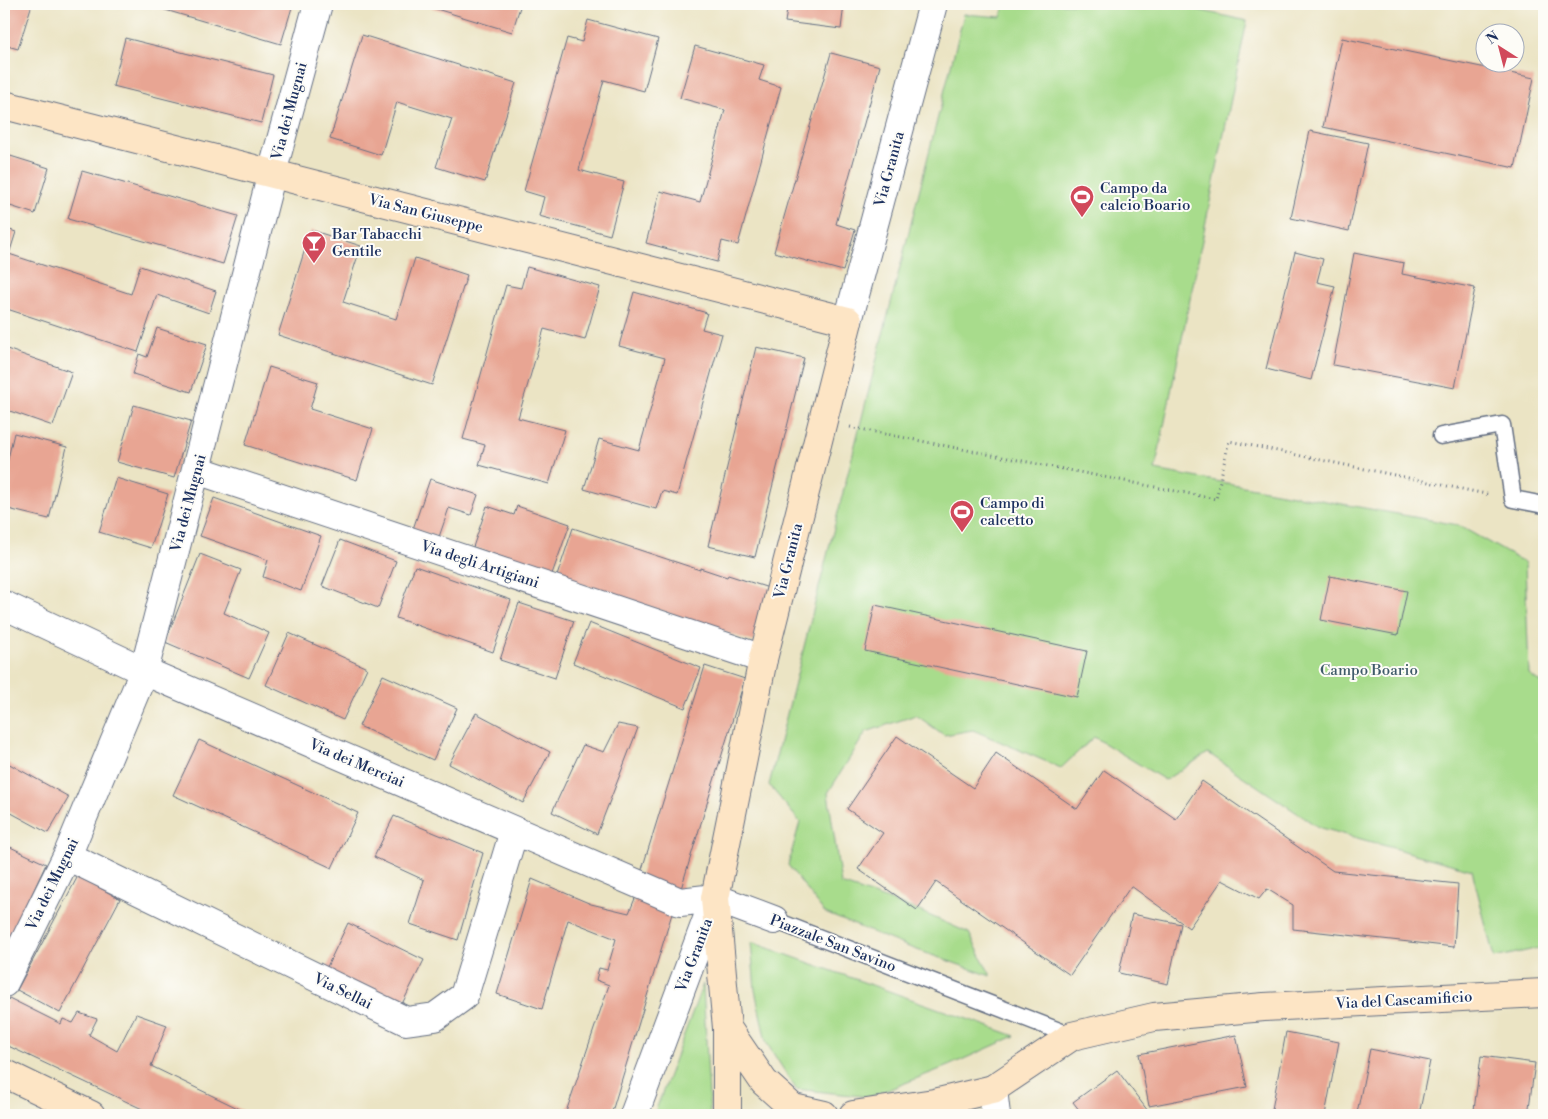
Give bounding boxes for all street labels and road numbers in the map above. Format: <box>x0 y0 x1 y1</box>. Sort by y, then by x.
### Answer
street label: Via dei Mugnai <box>267 60 312 163</box>
street label: Via Granita <box>870 129 909 210</box>
street label: Via San Giuseppe <box>366 190 485 237</box>
street label: Via dei Mugnai <box>166 452 211 555</box>
street label: Via Granita <box>770 521 807 602</box>
street label: Via degli Artigiani <box>417 536 542 593</box>
street label: Via dei Merciai <box>305 734 407 792</box>
street label: Via dei Mugnai <box>21 835 83 935</box>
street label: Piazzale San Savino <box>767 911 899 976</box>
street label: Via Granita <box>671 915 717 996</box>
street label: Via Sellai <box>309 969 375 1014</box>
street label: Via del Cascamificio <box>1334 987 1473 1014</box>

